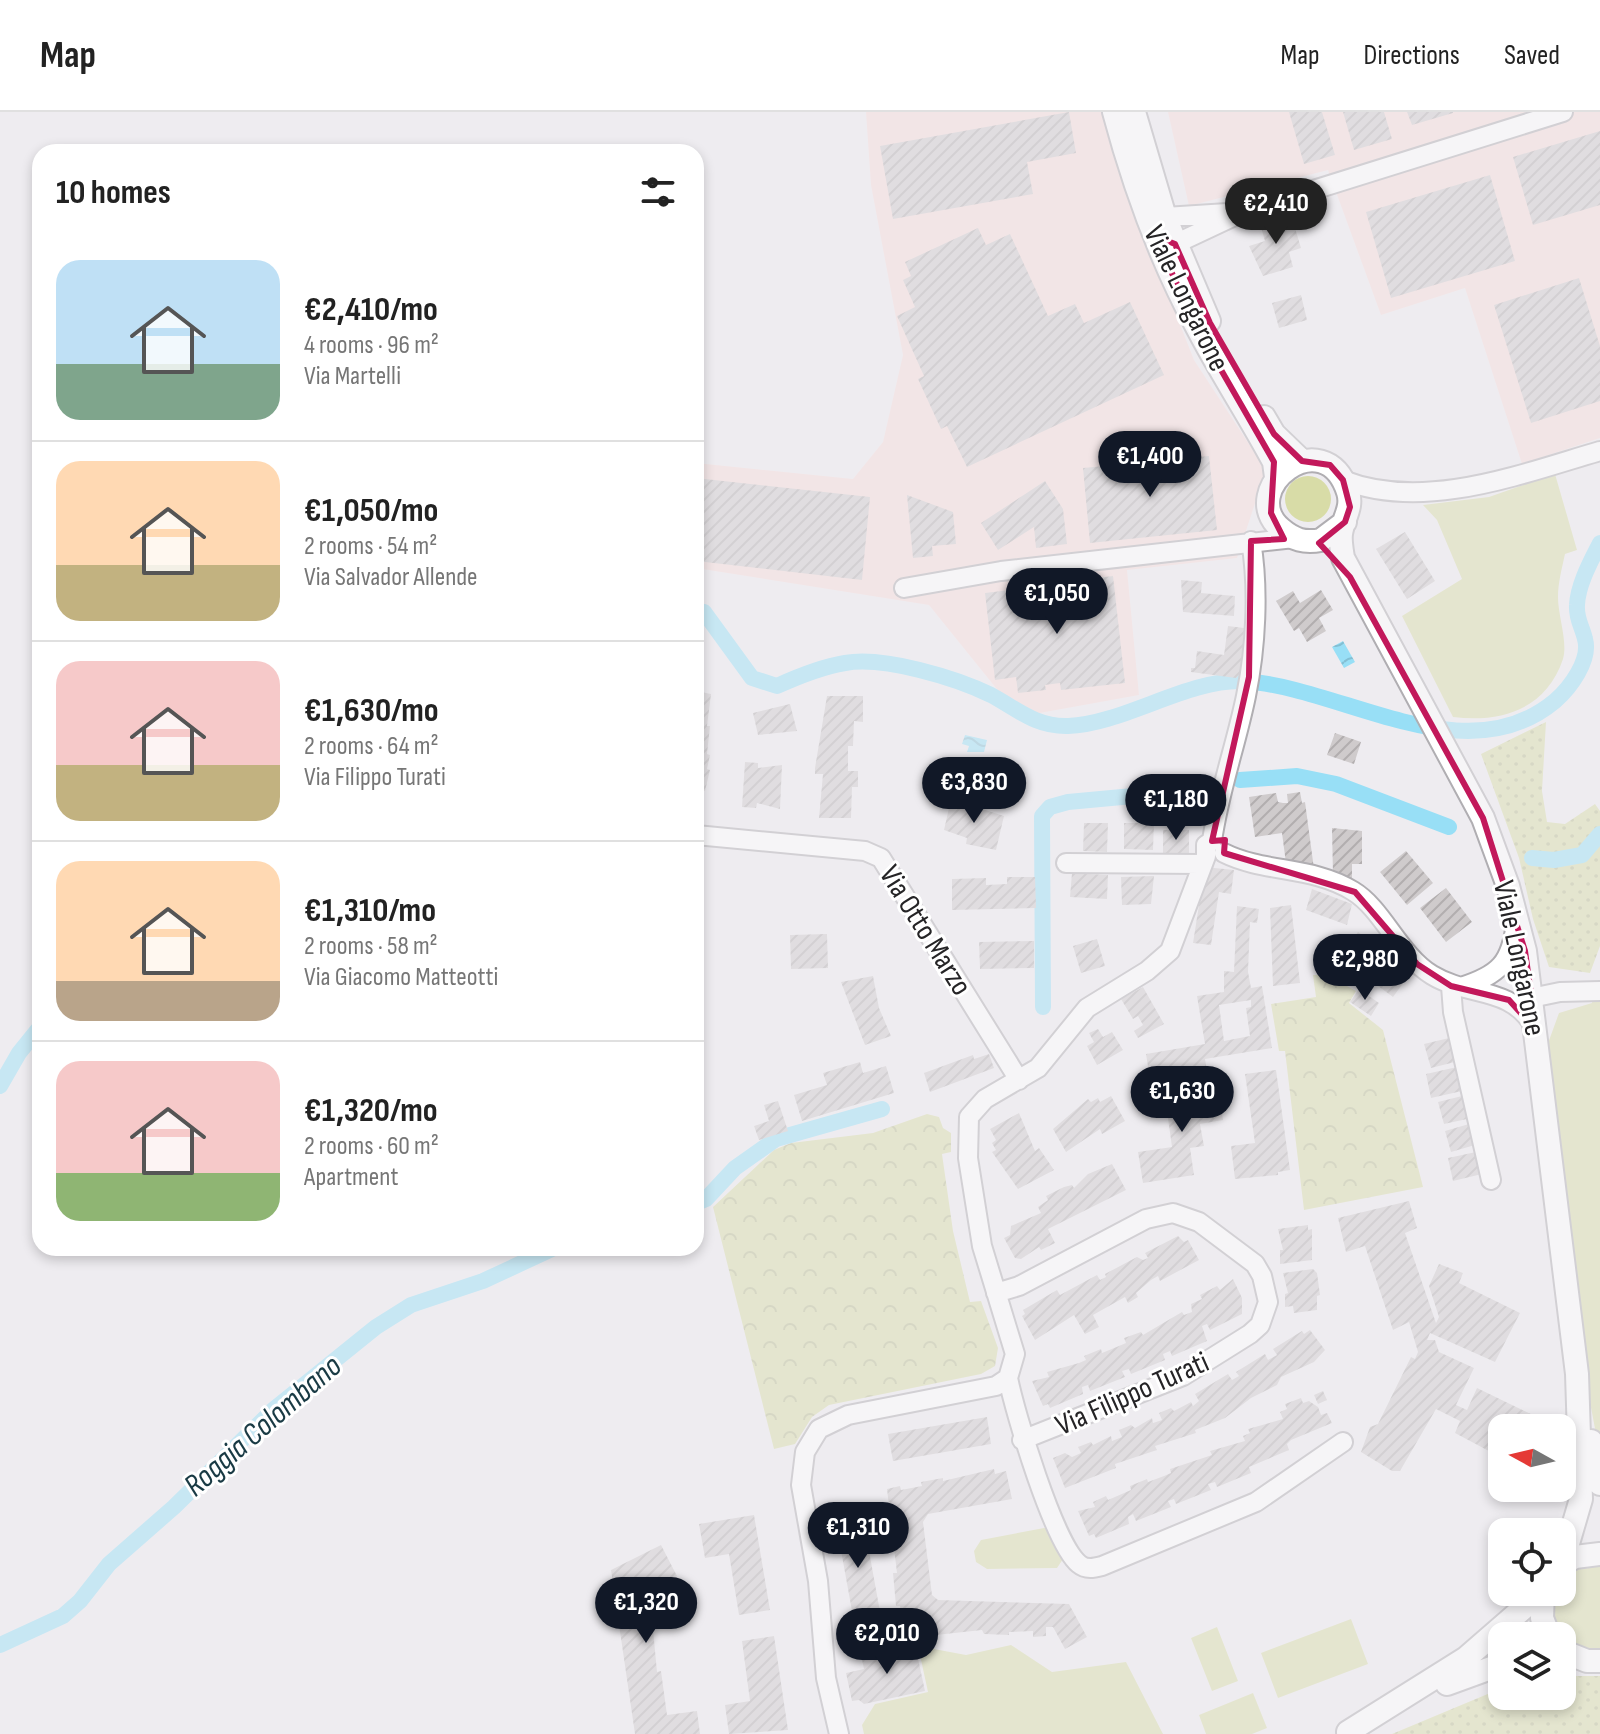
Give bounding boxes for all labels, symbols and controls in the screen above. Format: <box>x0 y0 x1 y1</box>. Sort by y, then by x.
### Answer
text: Map <box>40 33 96 78</box>
text: Map <box>1281 39 1320 72</box>
text: Directions <box>1364 39 1460 72</box>
text: Saved <box>1504 39 1560 72</box>
icon: filters <box>636 170 680 214</box>
text: 10 homes <box>56 172 171 213</box>
pin: €2,410 <box>1211 178 1341 246</box>
text: €2,410 <box>1243 188 1309 219</box>
street label: Viale Longarone <box>1135 220 1237 377</box>
text: €2,410/mo <box>304 289 438 330</box>
icon: home <box>120 292 216 388</box>
text: 4 rooms · 96 m² <box>304 330 439 361</box>
text: Via Martelli <box>304 361 401 392</box>
pin: €1,400 <box>1085 431 1215 499</box>
text: €1,400 <box>1116 441 1184 472</box>
text: €1,050/mo <box>304 490 438 531</box>
icon: home <box>120 493 216 589</box>
text: 2 rooms · 54 m² <box>304 531 437 562</box>
text: Via Salvador Allende <box>304 562 478 593</box>
pin: €1,050 <box>992 568 1122 636</box>
text: €1,050 <box>1024 578 1090 609</box>
text: €1,630/mo <box>304 690 439 731</box>
icon: home <box>120 693 216 789</box>
text: 2 rooms · 64 m² <box>304 731 439 762</box>
pin: €3,830 <box>909 757 1039 825</box>
text: Via Filippo Turati <box>304 762 446 793</box>
text: €3,830 <box>940 767 1008 798</box>
pin: €1,180 <box>1111 774 1241 842</box>
text: €1,180 <box>1143 784 1209 815</box>
street label: Via Otto Marzo <box>871 859 979 1002</box>
street label: Viale Longarone <box>1485 877 1553 1039</box>
text: €1,310/mo <box>304 890 436 931</box>
icon: home <box>120 893 216 989</box>
text: 2 rooms · 58 m² <box>304 931 438 962</box>
pin: €2,980 <box>1300 934 1430 1002</box>
text: €2,980 <box>1331 944 1399 975</box>
text: Via Giacomo Matteotti <box>304 962 498 993</box>
pin: €1,630 <box>1117 1066 1247 1134</box>
text: €1,630 <box>1149 1076 1215 1107</box>
text: €1,320/mo <box>304 1090 438 1131</box>
icon: home <box>120 1093 216 1189</box>
text: 2 rooms · 60 m² <box>304 1131 439 1162</box>
text: Apartment <box>304 1162 398 1193</box>
street label: Via Filippo Turati <box>1050 1344 1214 1444</box>
water label: Roggia Colombano <box>176 1347 350 1505</box>
north arrow <box>1488 1414 1576 1502</box>
map controls <box>1488 1414 1576 1710</box>
pin: €1,310 <box>793 1502 923 1570</box>
text: €1,310 <box>826 1512 890 1543</box>
button: locate <box>1488 1518 1576 1606</box>
pin: €1,320 <box>581 1577 711 1645</box>
text: €1,320 <box>613 1587 679 1618</box>
pin: €2,010 <box>822 1608 952 1676</box>
text: €2,010 <box>854 1618 920 1649</box>
button: layers <box>1488 1622 1576 1710</box>

